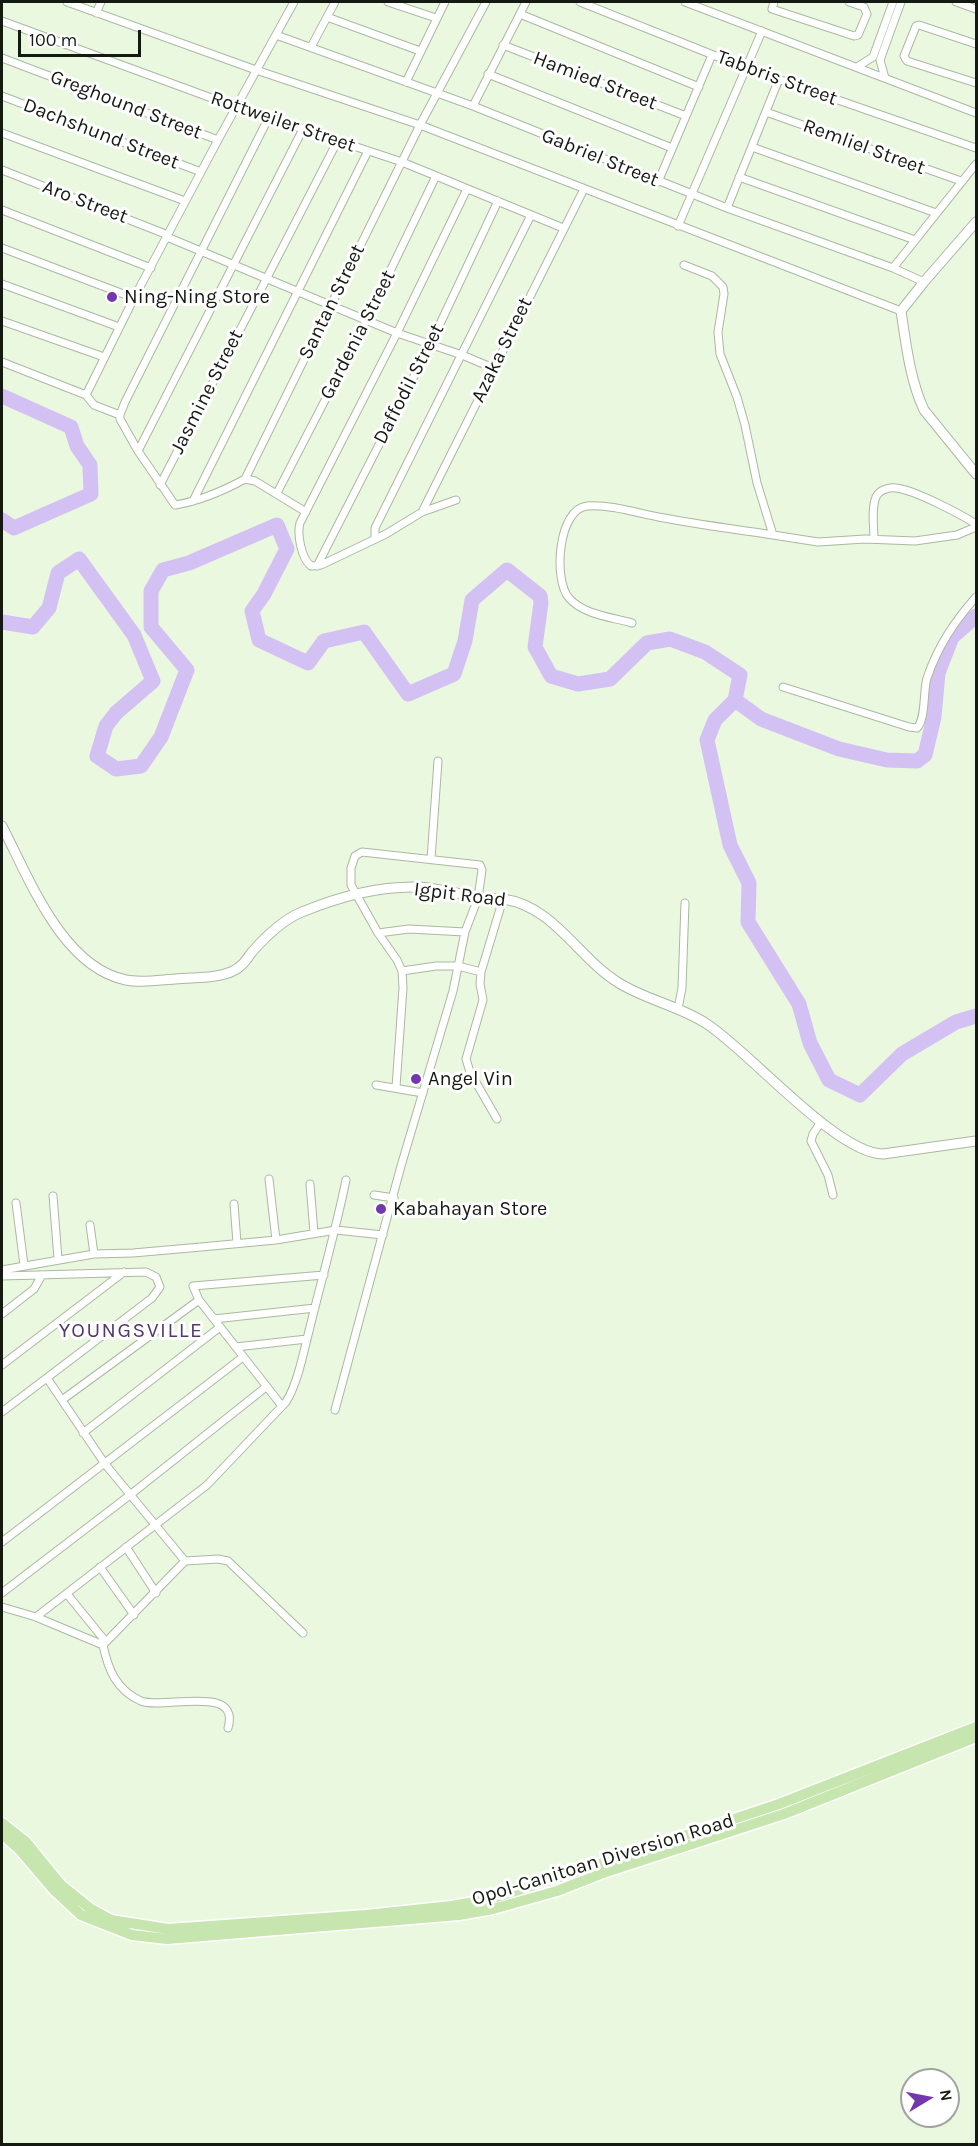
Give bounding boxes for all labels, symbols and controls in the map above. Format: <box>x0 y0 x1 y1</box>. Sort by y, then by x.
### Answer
scale bar <box>21 18 144 56</box>
text: 100 m <box>29 29 77 51</box>
street label: Tabbris Street <box>714 45 840 111</box>
street label: Hamied Street <box>530 46 660 116</box>
street label: Greghound Street <box>47 65 205 145</box>
street label: Rottweiler Street <box>207 86 359 158</box>
street label: Dachshund Street <box>20 93 182 175</box>
street label: Remliel Street <box>800 114 928 180</box>
street label: Gabriel Street <box>538 124 662 192</box>
street label: Aro Street <box>39 175 131 229</box>
street label: Santan Street <box>294 240 370 364</box>
street label: Gardenia Street <box>315 266 401 404</box>
place label: Ning-Ning Store <box>124 285 270 309</box>
marker: Ning-Ning Store <box>105 290 119 304</box>
street label: Azaka Street <box>466 294 538 406</box>
street label: Daffodil Street <box>368 320 450 448</box>
street label: Jasmine Street <box>165 326 249 458</box>
street label: Igpit Road <box>412 877 508 913</box>
place label: Angel Vin <box>428 1067 513 1091</box>
marker: Angel Vin <box>409 1072 423 1086</box>
place label: Kabahayan Store <box>393 1197 547 1221</box>
marker: Kabahayan Store <box>374 1202 388 1216</box>
district label: YOUNGSVILLE <box>59 1318 203 1344</box>
street label: Opol-Canitoan Diversion Road <box>469 1809 737 1911</box>
north arrow <box>900 2068 960 2128</box>
text: N <box>936 2088 957 2102</box>

